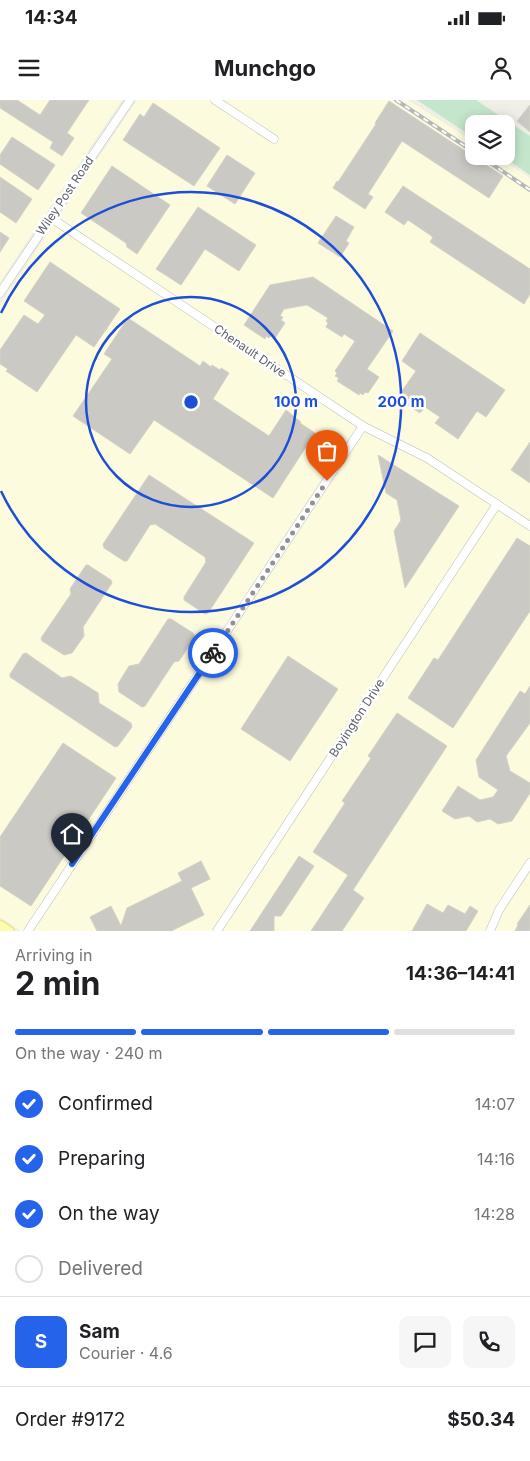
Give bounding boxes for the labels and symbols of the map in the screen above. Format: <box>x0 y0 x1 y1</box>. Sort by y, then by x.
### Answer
street label: Wiley Post Road <box>33 153 96 238</box>
street label: Chenault Drive <box>211 321 289 380</box>
text: 100 m <box>274 392 318 411</box>
text: 200 m <box>378 392 424 411</box>
centre of rings <box>182 393 200 411</box>
pin <box>306 430 348 481</box>
courier <box>188 628 238 678</box>
street label: Boyington Drive <box>326 676 387 760</box>
pin <box>51 813 93 864</box>

